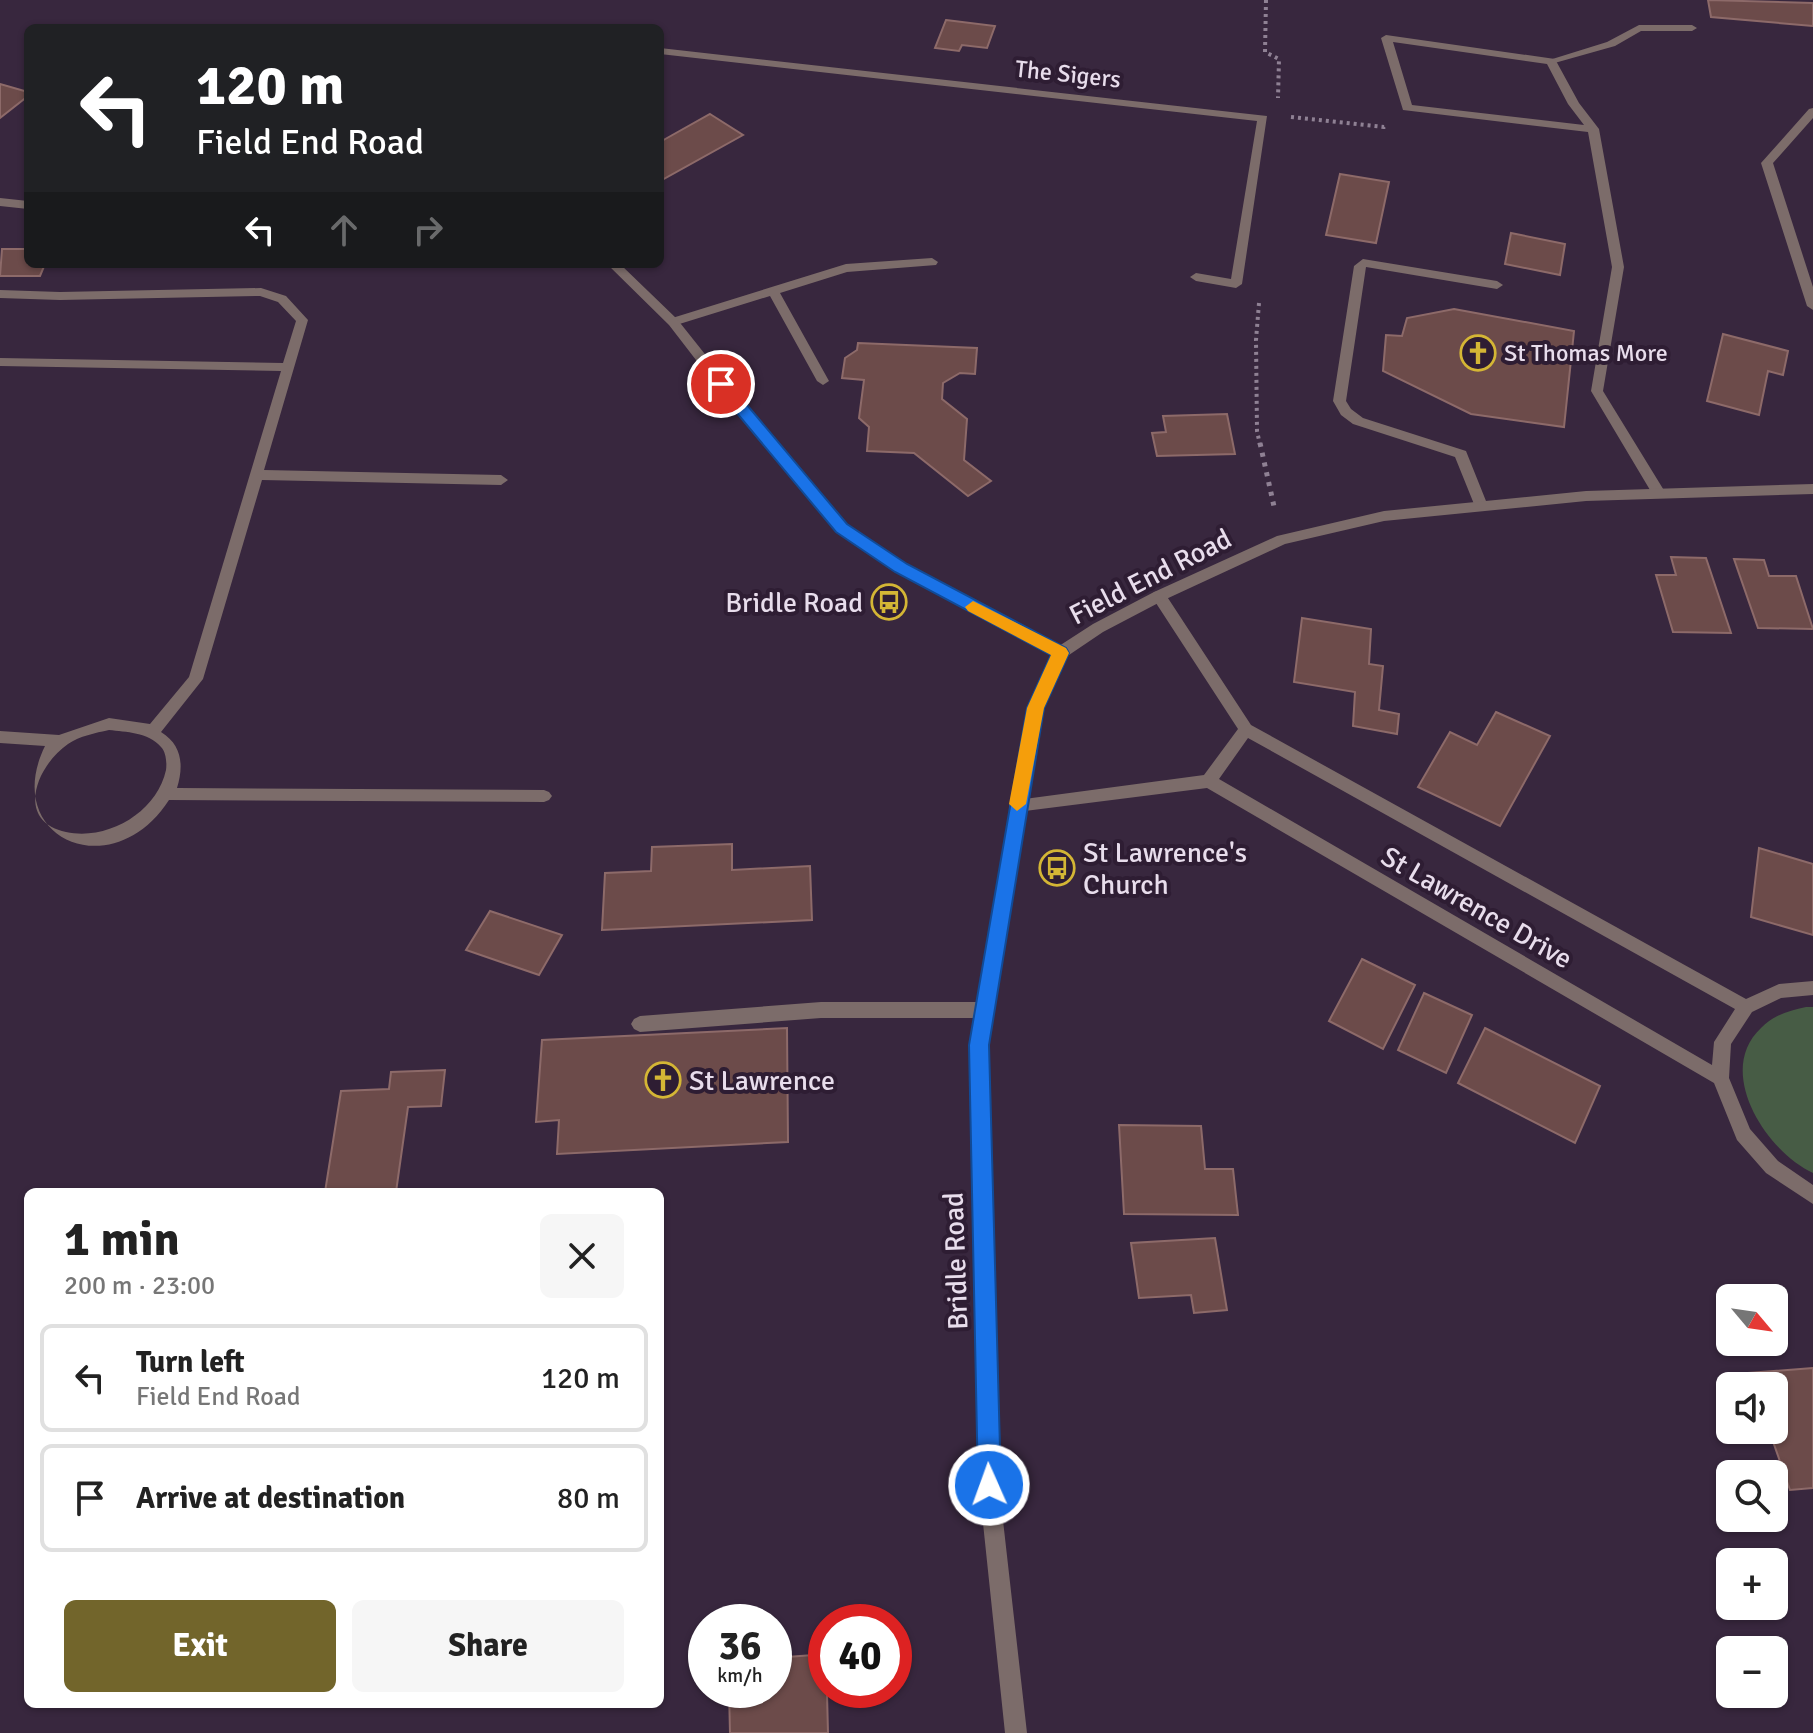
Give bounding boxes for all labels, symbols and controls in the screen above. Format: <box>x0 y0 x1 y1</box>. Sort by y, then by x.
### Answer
text: 120 m <box>196 51 344 120</box>
street label: The Sigers <box>1014 54 1122 94</box>
icon: left <box>64 56 168 160</box>
text: Field End Road <box>196 120 424 165</box>
icon: left <box>238 208 282 252</box>
icon: ahead <box>322 208 366 252</box>
icon: right <box>406 208 450 252</box>
church icon: St Thomas More <box>1459 334 1497 372</box>
place label: St Thomas More <box>1504 338 1668 368</box>
pin <box>687 350 755 418</box>
icon: arrive <box>699 362 743 406</box>
street label: Field End Road <box>1064 521 1237 632</box>
bus stop icon: Bridle Road <box>870 583 908 621</box>
place label: Bridle Road <box>725 586 863 620</box>
place label: St Lawrence's Church <box>1083 836 1247 902</box>
street label: St Lawrence Drive <box>1375 839 1578 976</box>
bus stop icon: St Lawrence's Church <box>1038 849 1076 887</box>
church icon: St Lawrence <box>644 1061 682 1099</box>
place label: St Lawrence <box>689 1064 835 1098</box>
street label: Bridle Road <box>937 1192 975 1330</box>
text: 1 min <box>64 1210 180 1269</box>
button: close <box>540 1214 624 1298</box>
text: 200 m · 23:00 <box>64 1270 215 1302</box>
north arrow <box>1716 1284 1788 1356</box>
map controls <box>1716 1284 1788 1708</box>
text: Turn left <box>136 1344 245 1381</box>
icon: left <box>68 1356 112 1400</box>
text: 120 m <box>541 1360 620 1397</box>
button: sound <box>1716 1372 1788 1444</box>
text: Field End Road <box>136 1381 301 1413</box>
position arrow <box>947 1443 1031 1527</box>
button: search <box>1716 1460 1788 1532</box>
icon: arrive <box>68 1476 112 1520</box>
text: Arrive at destination <box>136 1480 405 1517</box>
text: 80 m <box>557 1480 620 1517</box>
button: + <box>1716 1548 1788 1620</box>
button: Exit <box>64 1600 336 1692</box>
button: Share <box>352 1600 624 1692</box>
speed limit sign: 40 <box>808 1604 912 1708</box>
text: 36 <box>718 1621 762 1671</box>
button: − <box>1716 1636 1788 1708</box>
text: km/h <box>717 1663 763 1688</box>

